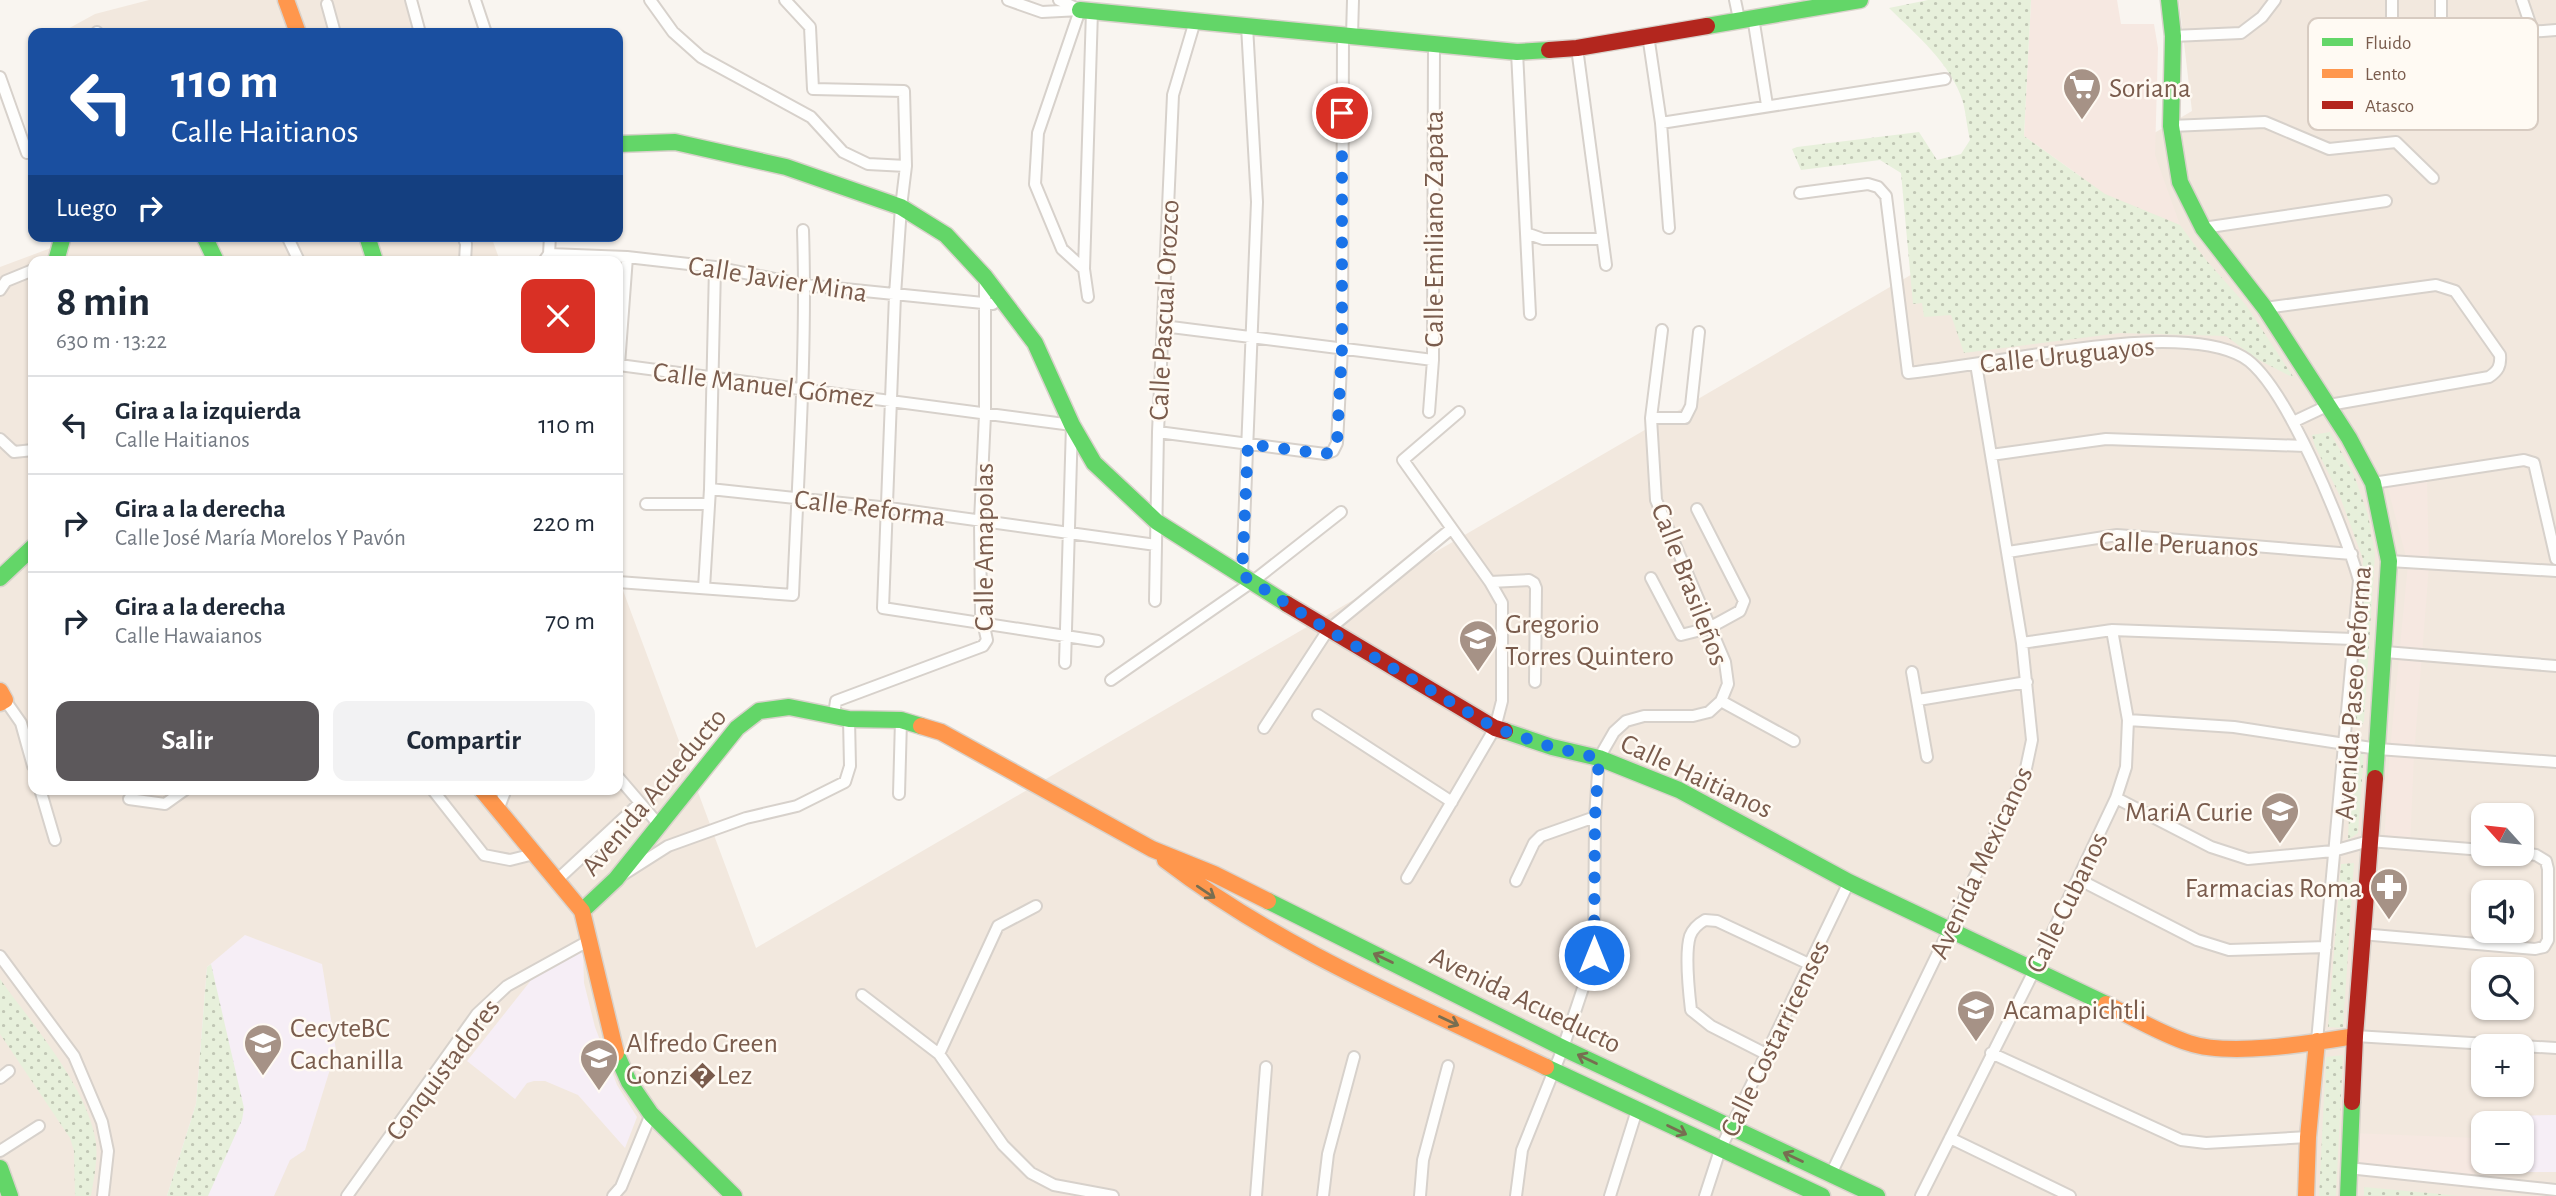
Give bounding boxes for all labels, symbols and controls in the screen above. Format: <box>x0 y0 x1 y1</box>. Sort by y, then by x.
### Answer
legend <box>2308 18 2538 130</box>
text: Fluido <box>2365 34 2411 53</box>
icon: left <box>56 56 147 147</box>
text: 110 m <box>171 58 279 107</box>
text: Lento <box>2365 65 2406 84</box>
supermarket icon: Soriana <box>2061 66 2103 121</box>
place label: Soriana <box>2109 75 2191 103</box>
pin <box>1312 83 1372 143</box>
icon: arrive <box>1323 94 1361 132</box>
text: Atasco <box>2365 97 2414 116</box>
street label: Calle Emiliano Zapata <box>1421 110 1449 348</box>
text: Calle Haitianos <box>171 116 359 148</box>
icon: right <box>131 189 169 227</box>
text: Luego <box>56 195 117 221</box>
street label: Calle Pascual Orozco <box>1145 199 1185 421</box>
street label: Calle Javier Mina <box>686 252 869 308</box>
button: close <box>521 279 595 353</box>
text: 8 min <box>56 281 150 323</box>
text: 630 m · 13:22 <box>56 330 167 353</box>
street label: Calle Uruguayos <box>1979 333 2156 379</box>
street label: Calle Manuel Gómez <box>651 358 876 413</box>
text: Gira a la izquierda <box>115 398 301 424</box>
icon: left <box>56 406 94 444</box>
text: 110 m <box>538 412 595 438</box>
text: Calle Haitianos <box>115 429 250 452</box>
street label: Calle Amapolas <box>971 463 999 631</box>
street label: Calle Reforma <box>793 486 947 532</box>
text: Gira a la derecha <box>115 496 286 522</box>
street label: Calle Brasileños <box>1645 500 1733 669</box>
icon: right <box>56 504 94 542</box>
text: 220 m <box>533 510 595 536</box>
text: Calle José María Morelos Y Pavón <box>115 527 406 550</box>
street label: Calle Peruanos <box>2099 528 2259 562</box>
street label: Avenida Paseo Reforma <box>2331 565 2377 821</box>
text: Gira a la derecha <box>115 594 286 620</box>
icon: right <box>56 602 94 640</box>
text: 70 m <box>545 608 595 634</box>
place label: Gregorio Torres Quintero <box>1505 611 1674 671</box>
school or university icon: Gregorio Torres Quintero <box>1457 618 1499 673</box>
text: Calle Hawaianos <box>115 625 262 648</box>
button: Salir <box>56 701 319 781</box>
button: Compartir <box>333 701 595 781</box>
street label: Avenida Acueducto <box>577 703 732 881</box>
street label: Calle Haitianos <box>1616 729 1776 824</box>
street label: Avenida Mexicanos <box>1925 762 2039 963</box>
school or university icon: MariA Curie <box>2259 790 2301 845</box>
place label: MariA Curie <box>2125 799 2253 827</box>
north arrow <box>2471 803 2534 866</box>
map controls <box>2471 803 2534 1174</box>
street label: Calle Cubanos <box>2022 828 2114 978</box>
pharmacy icon: Farmacias Roma <box>2368 866 2410 921</box>
place label: Farmacias Roma <box>2185 875 2362 903</box>
button: sound <box>2471 880 2534 943</box>
one-way arrow <box>1196 885 1215 899</box>
position arrow <box>1557 918 1631 992</box>
street label: Calle Costarricenses <box>1716 936 1836 1142</box>
street label: Avenida Acueducto <box>1425 942 1625 1059</box>
one-way arrow <box>1373 951 1394 965</box>
button: search <box>2471 957 2534 1020</box>
school or university icon: Acamapichtli <box>1955 988 1997 1043</box>
street label: Conquistadores <box>381 994 506 1146</box>
place label: Acamapichtli <box>2003 997 2146 1025</box>
place label: CecyteBC Cachanilla <box>290 1015 404 1075</box>
one-way arrow <box>1439 1016 1460 1029</box>
school or university icon: CecyteBC Cachanilla <box>242 1022 284 1077</box>
place label: Alfredo Green Gonzi�Lez <box>626 1030 778 1090</box>
button: + <box>2471 1034 2534 1097</box>
school or university icon: Alfredo Green Gonzi�Lez <box>578 1037 620 1092</box>
one-way arrow <box>1577 1052 1598 1065</box>
button: − <box>2471 1111 2534 1174</box>
one-way arrow <box>1666 1123 1687 1137</box>
one-way arrow <box>1783 1150 1804 1163</box>

